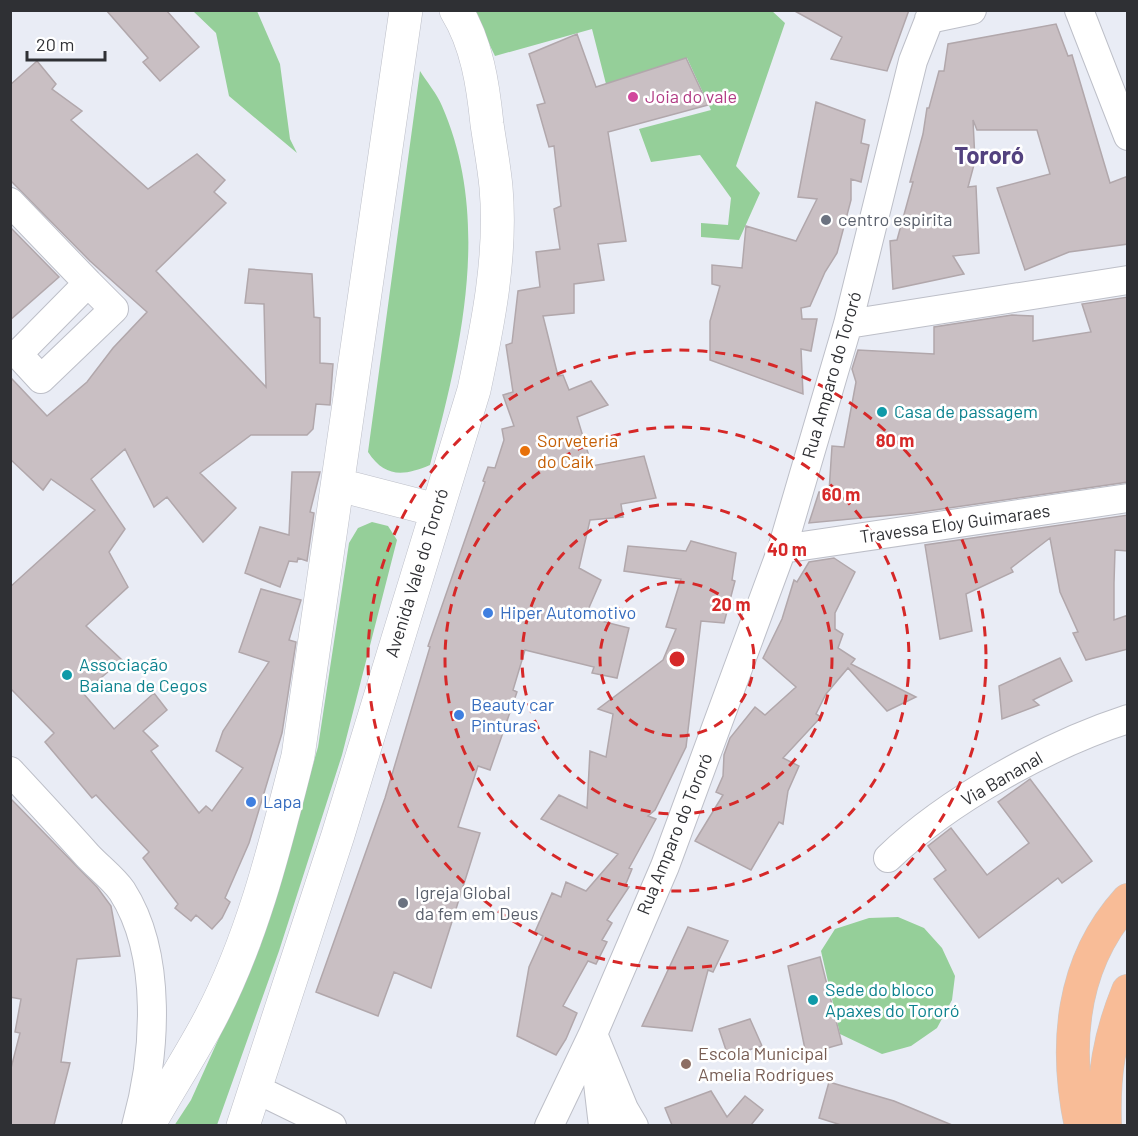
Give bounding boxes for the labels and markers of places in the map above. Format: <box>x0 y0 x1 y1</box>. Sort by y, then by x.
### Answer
place label: Joia do vale <box>645 85 737 107</box>
marker: Joia do vale <box>626 90 640 104</box>
place label: centro espirita <box>838 208 953 230</box>
marker: centro espirita <box>819 213 833 227</box>
place label: Casa de passagem <box>894 400 1038 422</box>
marker: Casa de passagem <box>875 405 889 419</box>
place label: Sorveteria do Caik <box>537 429 618 472</box>
marker: Sorveteria do Caik <box>518 444 532 458</box>
place label: Hiper Automotivo <box>500 601 636 623</box>
marker: Hiper Automotivo <box>481 606 495 620</box>
centre of rings <box>667 649 687 669</box>
place label: Associação Baiana de Cegos <box>79 653 207 696</box>
marker: Associação Baiana de Cegos <box>60 668 74 682</box>
place label: Beauty car Pinturas <box>471 693 555 736</box>
marker: Beauty car Pinturas <box>452 708 466 722</box>
place label: Lapa <box>263 790 302 812</box>
marker: Lapa <box>244 795 258 809</box>
place label: Igreja Global da fem em Deus <box>415 881 538 924</box>
marker: Igreja Global da fem em Deus <box>396 896 410 910</box>
place label: Sede do bloco Apaxes do Tororó <box>825 978 959 1021</box>
marker: Sede do bloco Apaxes do Tororó <box>806 993 820 1007</box>
place label: Escola Municipal Amelia Rodrigues <box>698 1042 834 1085</box>
marker: Escola Municipal Amelia Rodrigues <box>679 1057 693 1071</box>

